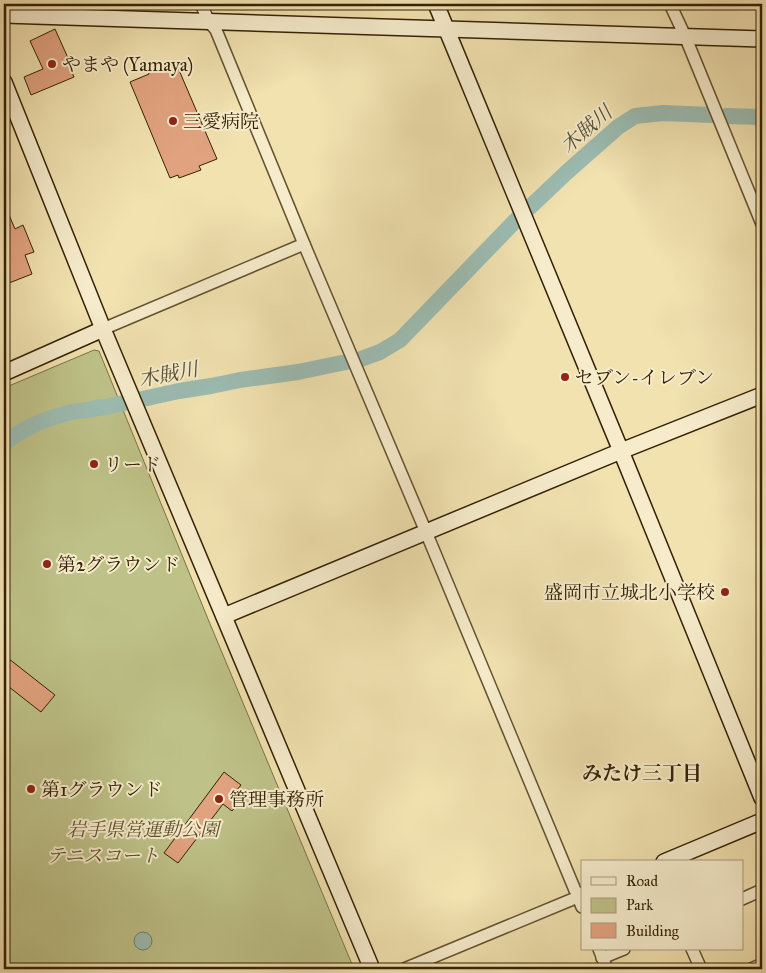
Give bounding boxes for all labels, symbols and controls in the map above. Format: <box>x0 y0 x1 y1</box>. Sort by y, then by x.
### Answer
place label: やまや (Yamaya) <box>62 53 193 77</box>
marker: やまや (Yamaya) <box>46 58 58 70</box>
water label: 木賊川 <box>555 99 618 158</box>
place label: 三愛病院 <box>183 110 259 133</box>
marker: 三愛病院 <box>167 115 179 127</box>
water label: 木賊川 <box>136 356 202 392</box>
place label: セブン-イレブン <box>575 366 714 389</box>
marker: セブン-イレブン <box>559 371 571 383</box>
place label: リード <box>104 453 161 476</box>
marker: リード <box>88 458 100 470</box>
place label: 第2グラウンド <box>57 553 180 576</box>
marker: 第2グラウンド <box>41 558 53 570</box>
place label: 盛岡市立城北小学校 <box>544 581 715 604</box>
marker: 盛岡市立城北小学校 <box>719 586 731 598</box>
district label: みたけ三丁目 <box>582 761 702 785</box>
place label: 第1グラウンド <box>41 778 163 801</box>
marker: 第1グラウンド <box>25 783 37 795</box>
place label: 管理事務所 <box>229 788 324 811</box>
marker: 管理事務所 <box>213 793 225 805</box>
park label: 岩手県営運動公園 <box>67 818 222 841</box>
park label: テニスコート <box>46 844 160 867</box>
legend <box>581 860 744 950</box>
text: Road <box>626 872 658 890</box>
text: Park <box>626 896 653 914</box>
text: Building <box>626 922 680 940</box>

